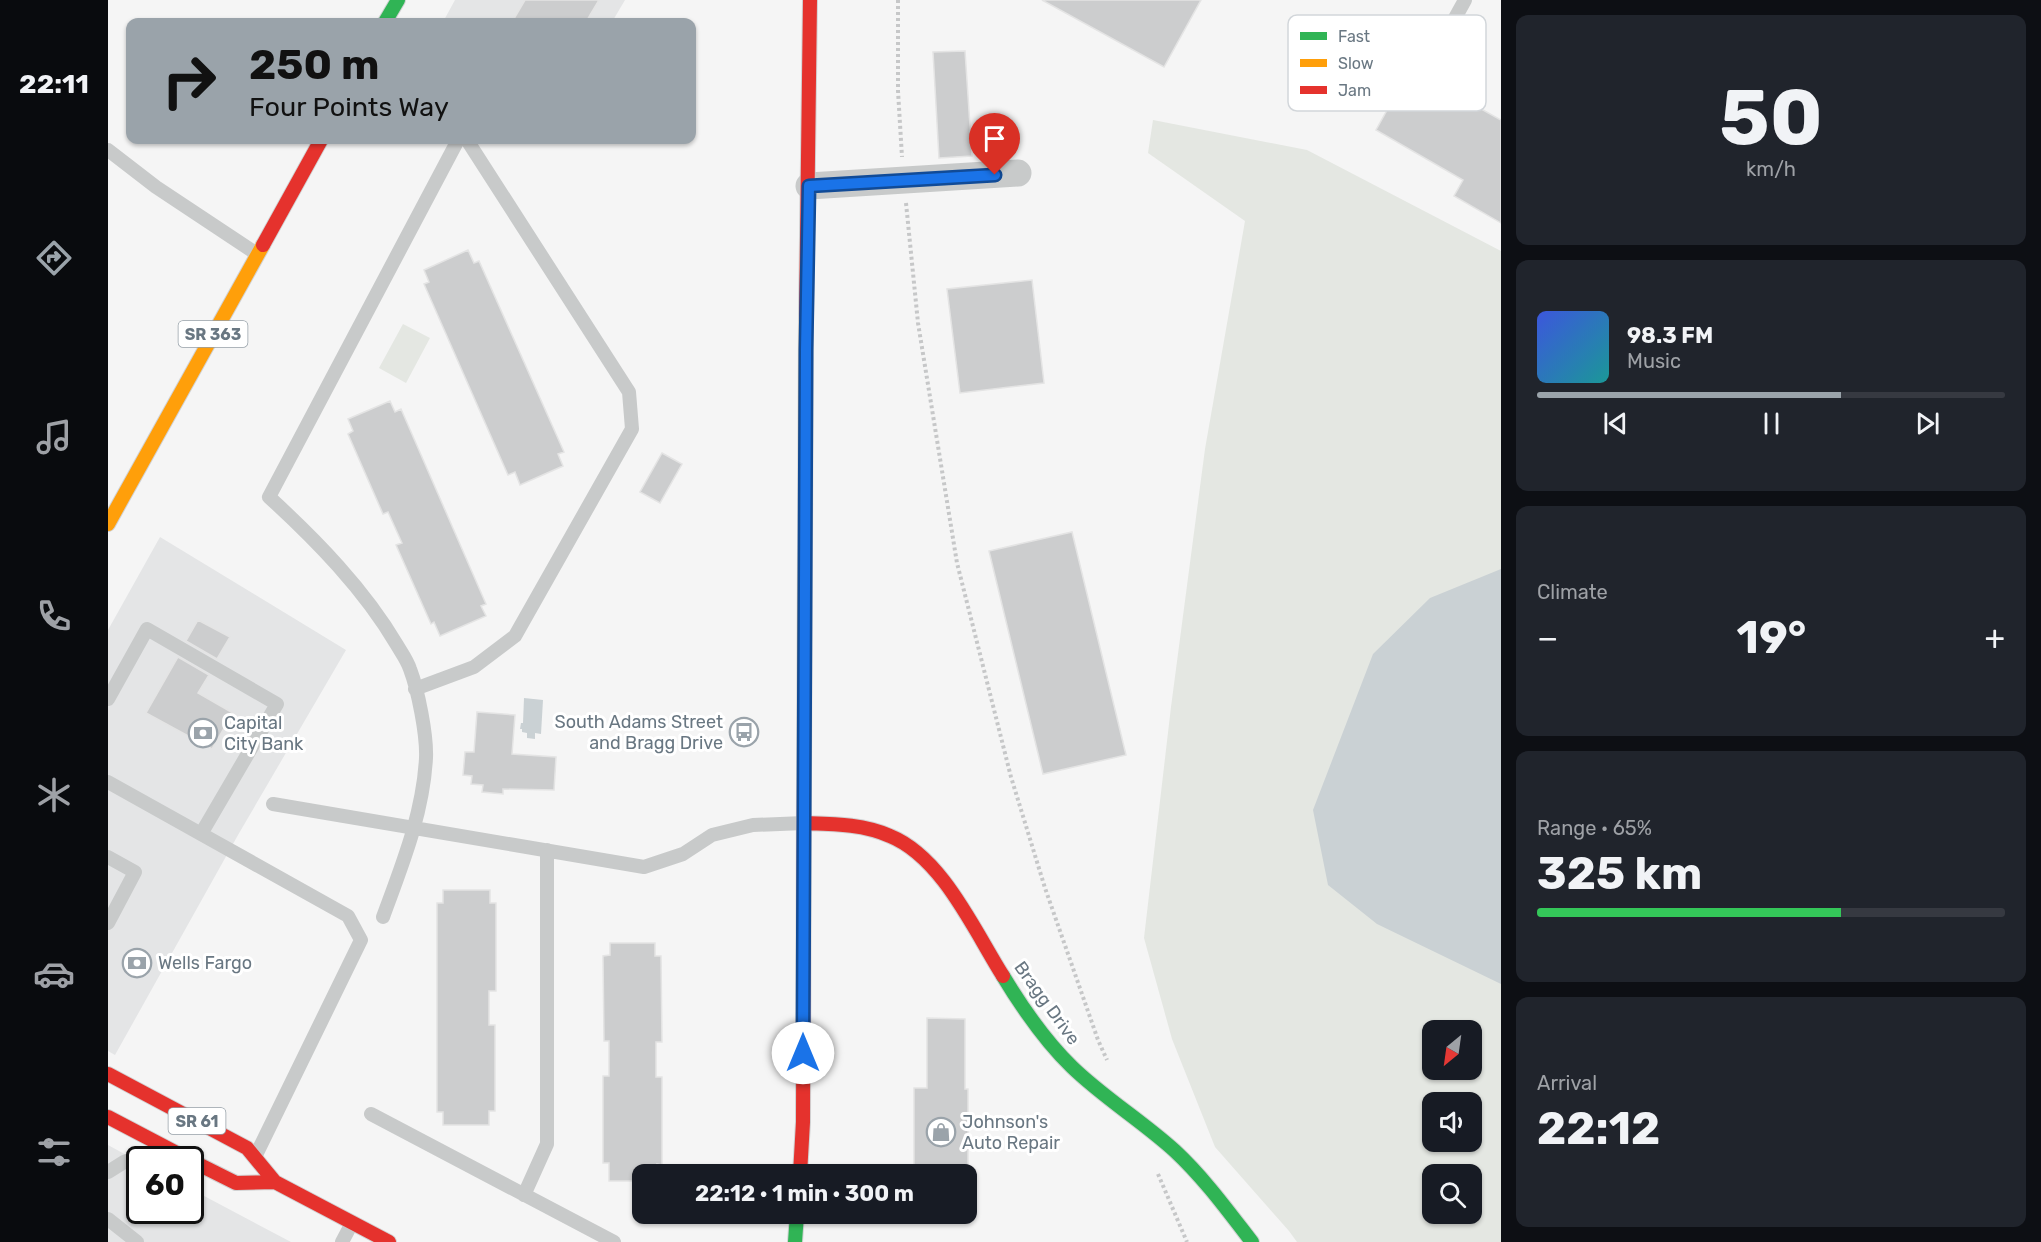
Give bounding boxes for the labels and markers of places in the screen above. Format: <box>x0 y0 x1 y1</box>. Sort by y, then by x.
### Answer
pin <box>969 113 1020 175</box>
place label: South Adams Street and Bragg Drive <box>554 711 723 754</box>
place label: Capital City Bank <box>224 712 304 755</box>
bus stop icon: South Adams Street and Bragg Drive <box>728 716 760 748</box>
bank icon: Capital City Bank <box>187 717 219 749</box>
bank icon: Wells Fargo <box>121 947 153 979</box>
place label: Wells Fargo <box>158 952 252 974</box>
place label: Johnson's Auto Repair <box>962 1111 1060 1154</box>
shop icon: Johnson's Auto Repair <box>925 1116 957 1148</box>

